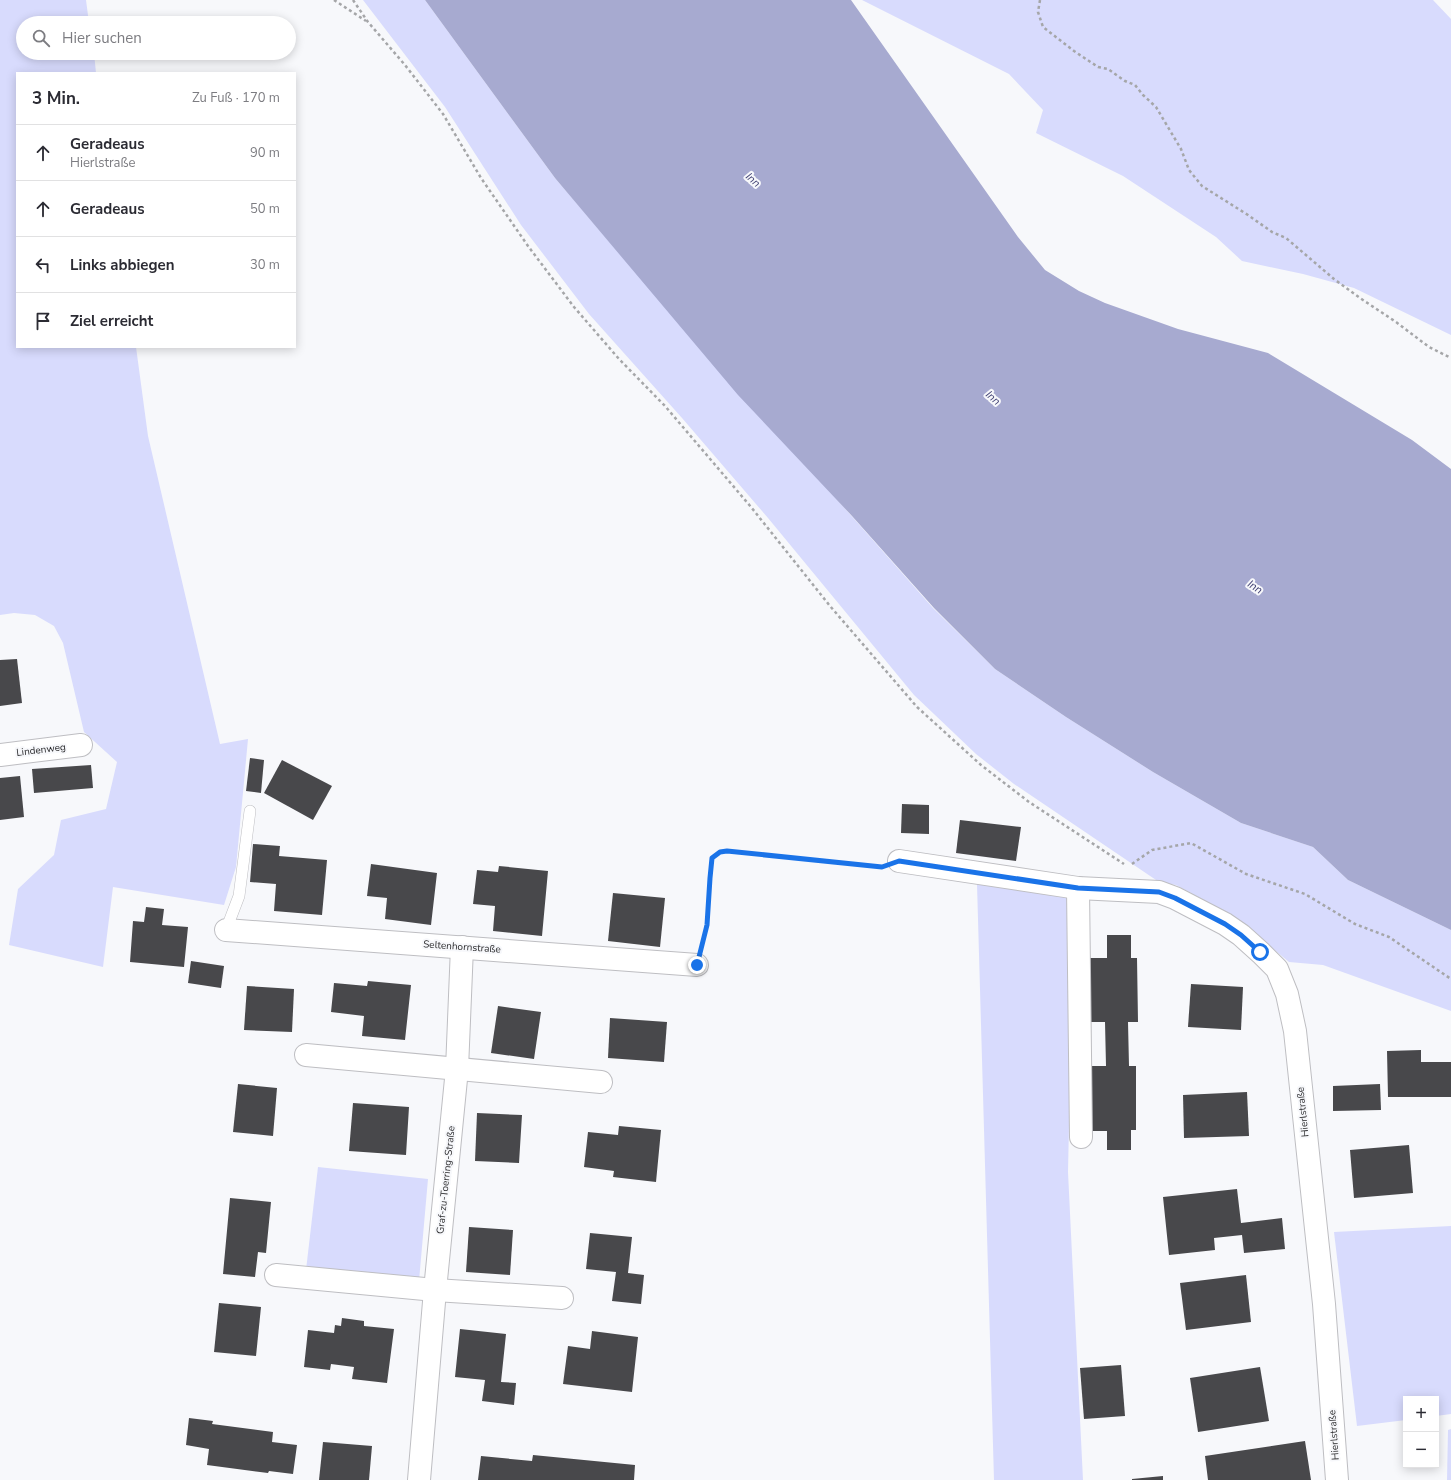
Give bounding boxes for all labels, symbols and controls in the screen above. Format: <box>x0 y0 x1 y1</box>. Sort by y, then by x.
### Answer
search box <box>16 16 296 60</box>
icon: search <box>30 27 52 49</box>
text: Hier suchen <box>62 28 142 48</box>
text: 3 Min. <box>32 87 80 110</box>
text: Zu Fuß · 170 m <box>192 89 280 107</box>
text: Geradeaus <box>70 134 145 154</box>
icon: ahead <box>32 142 54 164</box>
text: 90 m <box>250 144 280 162</box>
text: Hierlstraße <box>70 154 135 172</box>
water label: Inn <box>742 169 764 191</box>
icon: ahead <box>32 198 54 220</box>
text: Geradeaus <box>70 199 145 219</box>
text: 50 m <box>250 200 280 218</box>
icon: left <box>32 254 54 276</box>
text: Links abbiegen <box>70 255 174 275</box>
text: 30 m <box>250 256 280 274</box>
icon: arrive <box>32 310 54 332</box>
text: Ziel erreicht <box>70 311 153 331</box>
water label: Inn <box>982 387 1004 409</box>
water label: Inn <box>1244 577 1266 597</box>
street label: Lindenweg <box>15 740 67 760</box>
street label: Seltenhornstraße <box>423 937 501 957</box>
route start <box>1251 943 1269 961</box>
route end <box>688 956 706 974</box>
street label: Hierlstraße <box>1293 1086 1313 1138</box>
street label: Graf-zu-Toerring-Straße <box>433 1125 459 1235</box>
map controls <box>1403 1396 1439 1468</box>
button: + <box>1403 1396 1439 1432</box>
street label: Hierlstraße <box>1325 1409 1343 1461</box>
button: − <box>1403 1432 1439 1468</box>

